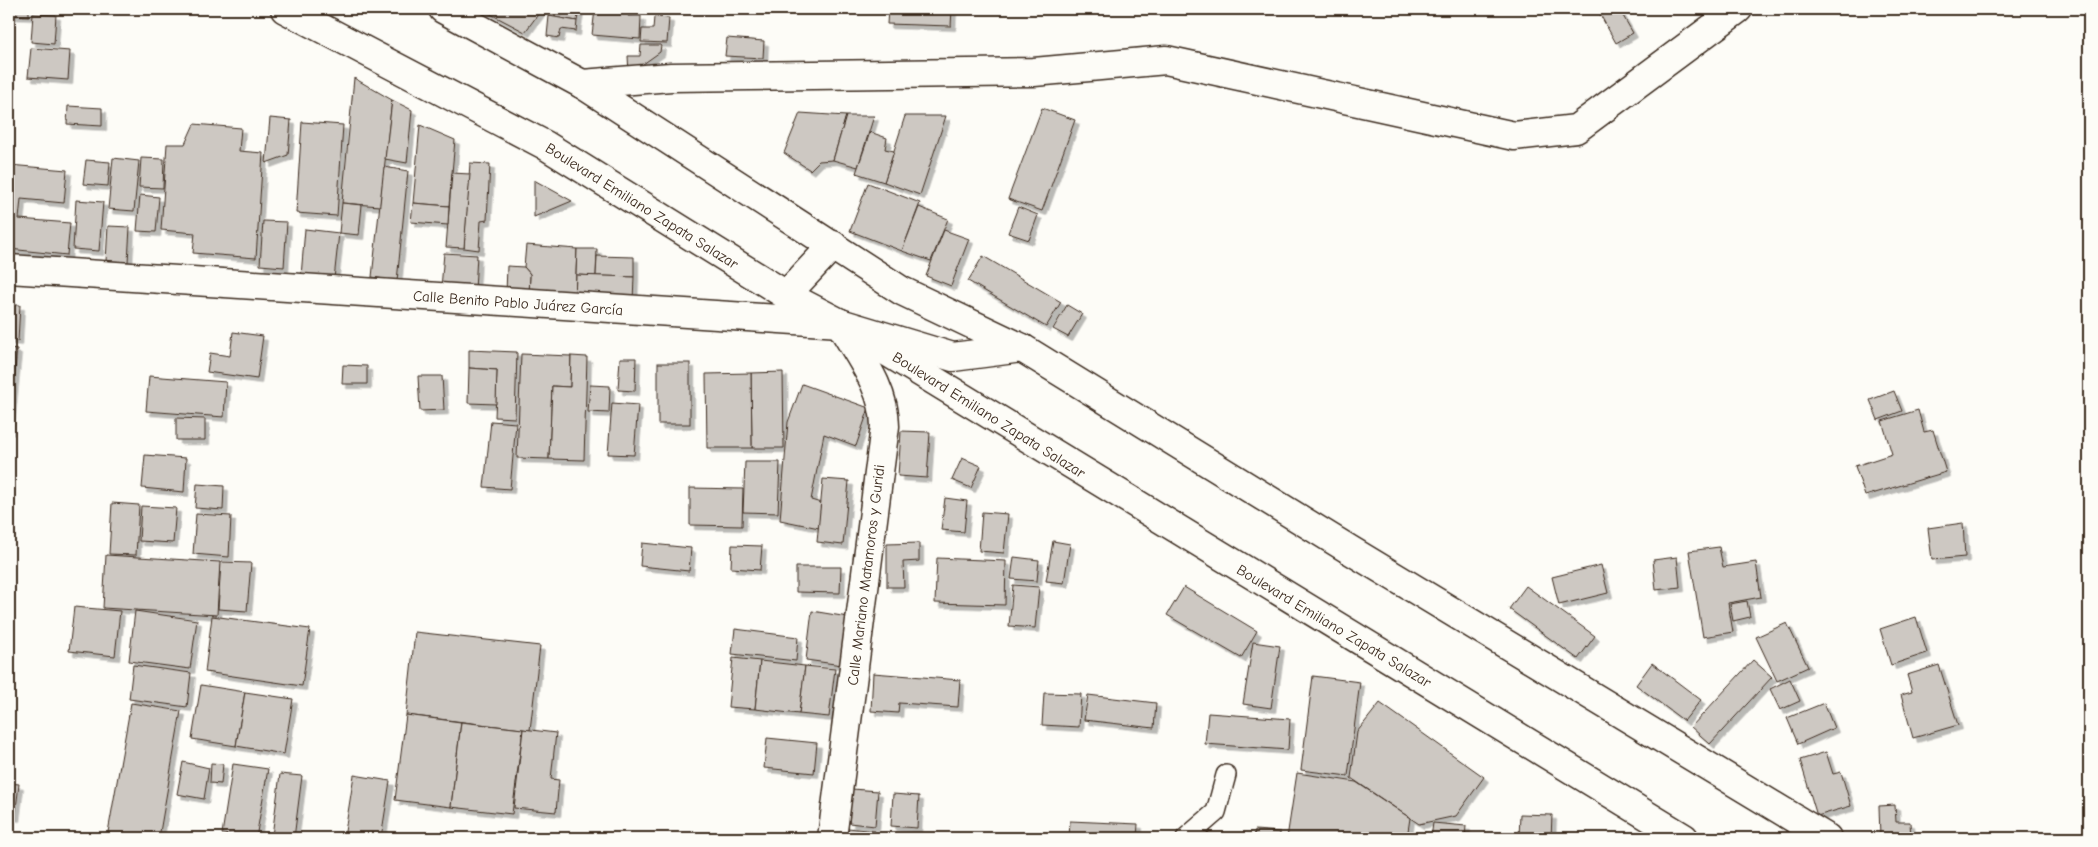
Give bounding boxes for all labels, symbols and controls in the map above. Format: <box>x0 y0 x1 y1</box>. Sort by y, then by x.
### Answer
street label: Boulevard Emiliano Zapata Salazar <box>542 139 742 273</box>
street label: Calle Benito Pablo Juárez García <box>412 287 624 319</box>
street label: Boulevard Emiliano Zapata Salazar <box>889 348 1089 482</box>
street label: Calle Mariano Matamoros y Guridi <box>844 463 888 687</box>
street label: Boulevard Emiliano Zapata Salazar <box>1233 561 1435 691</box>

